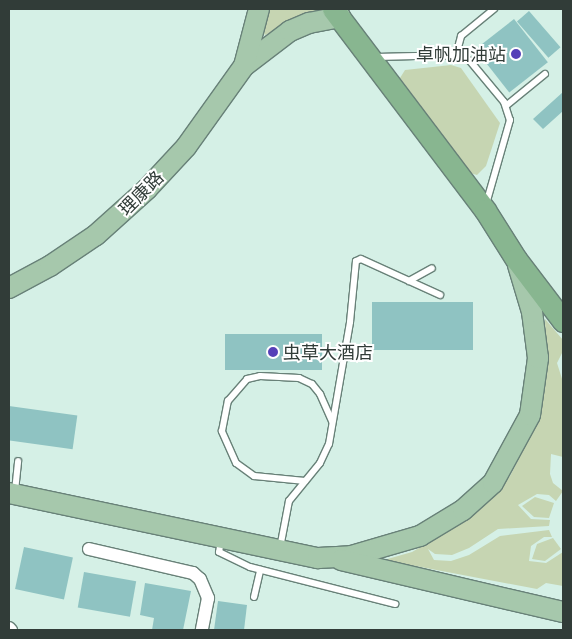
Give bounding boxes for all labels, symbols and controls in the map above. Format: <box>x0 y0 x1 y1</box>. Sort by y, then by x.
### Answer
place label: 卓帆加油站 <box>416 43 506 65</box>
marker: 卓帆加油站 <box>510 48 522 60</box>
street label: 理康路 <box>114 166 168 220</box>
place label: 虫草大酒店 <box>283 341 373 363</box>
marker: 虫草大酒店 <box>267 346 279 358</box>

